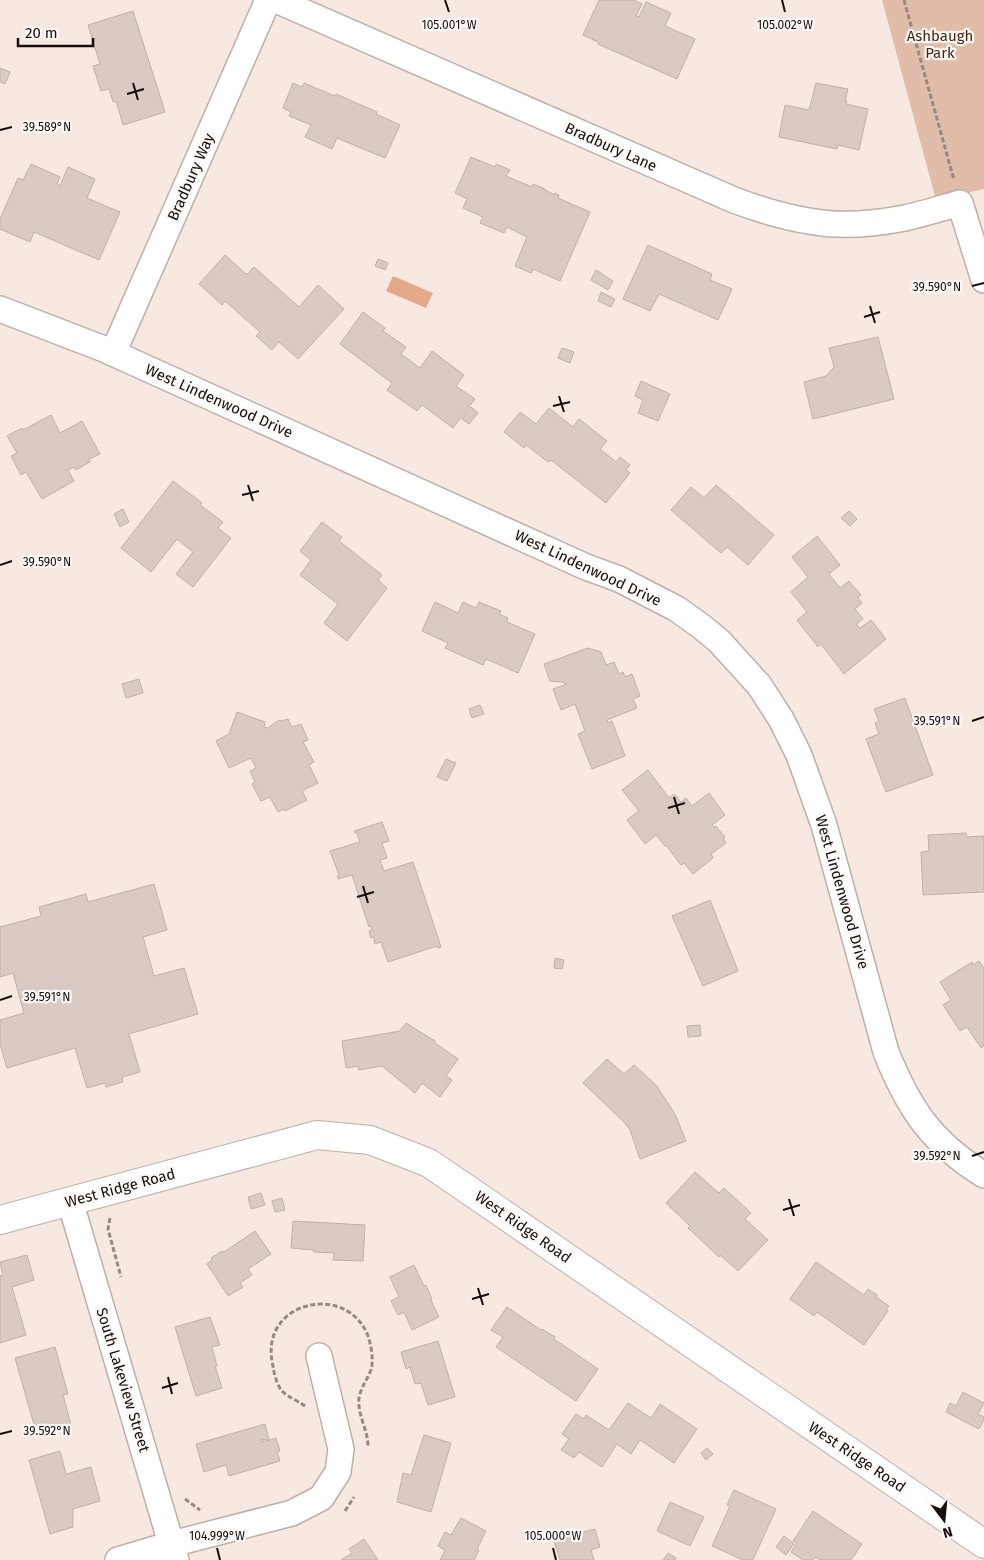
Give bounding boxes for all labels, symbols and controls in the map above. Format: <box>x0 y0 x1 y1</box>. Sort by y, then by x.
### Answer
scale bar <box>18 15 92 47</box>
text: 105.001°W <box>421 18 477 32</box>
text: 105.002°W <box>757 18 813 32</box>
text: 20 m <box>25 24 58 42</box>
park label: Ashbaugh Park <box>907 27 973 62</box>
street label: Bradbury Lane <box>562 119 660 175</box>
text: 39.589°N <box>23 120 71 134</box>
street label: Bradbury Way <box>164 130 218 223</box>
text: 39.590°N <box>913 280 961 294</box>
street label: West Lindenwood Drive <box>142 360 296 442</box>
street label: West Lindenwood Drive <box>512 526 664 610</box>
text: 39.590°N <box>23 555 71 569</box>
text: 39.591°N <box>914 714 960 728</box>
street label: West Lindenwood Drive <box>811 813 873 971</box>
text: 39.591°N <box>24 990 70 1004</box>
text: 39.592°N <box>913 1149 961 1163</box>
street label: West Ridge Road <box>63 1165 177 1211</box>
street label: West Ridge Road <box>471 1187 575 1267</box>
street label: South Lakeview Street <box>92 1306 154 1455</box>
street label: West Ridge Road <box>805 1418 909 1496</box>
text: 39.592°N <box>23 1424 71 1438</box>
north arrow <box>919 1495 969 1545</box>
text: N <box>941 1523 954 1541</box>
text: 104.999°W <box>189 1529 245 1543</box>
text: 105.000°W <box>525 1529 582 1543</box>

